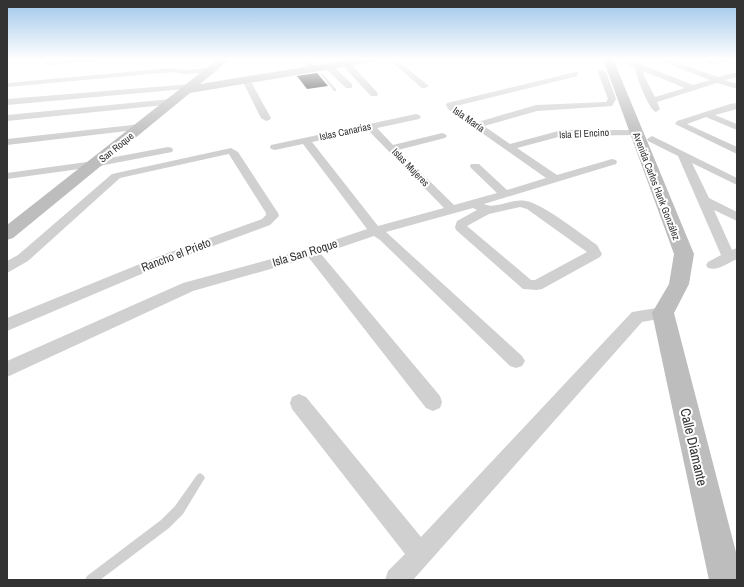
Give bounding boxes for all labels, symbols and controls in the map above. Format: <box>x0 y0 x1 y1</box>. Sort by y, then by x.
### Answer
street label: Isla María <box>450 104 488 135</box>
street label: Islas Canarias <box>318 120 372 143</box>
street label: Isla El Encino <box>559 126 610 141</box>
street label: San Roque <box>96 129 137 165</box>
street label: Avenida Carlos Hank González <box>630 130 683 242</box>
street label: Islas Mujeres <box>389 145 432 189</box>
street label: Rancho el Prieto <box>139 234 213 276</box>
street label: Isla San Roque <box>270 236 340 270</box>
street label: Calle Diamante <box>676 406 712 488</box>

